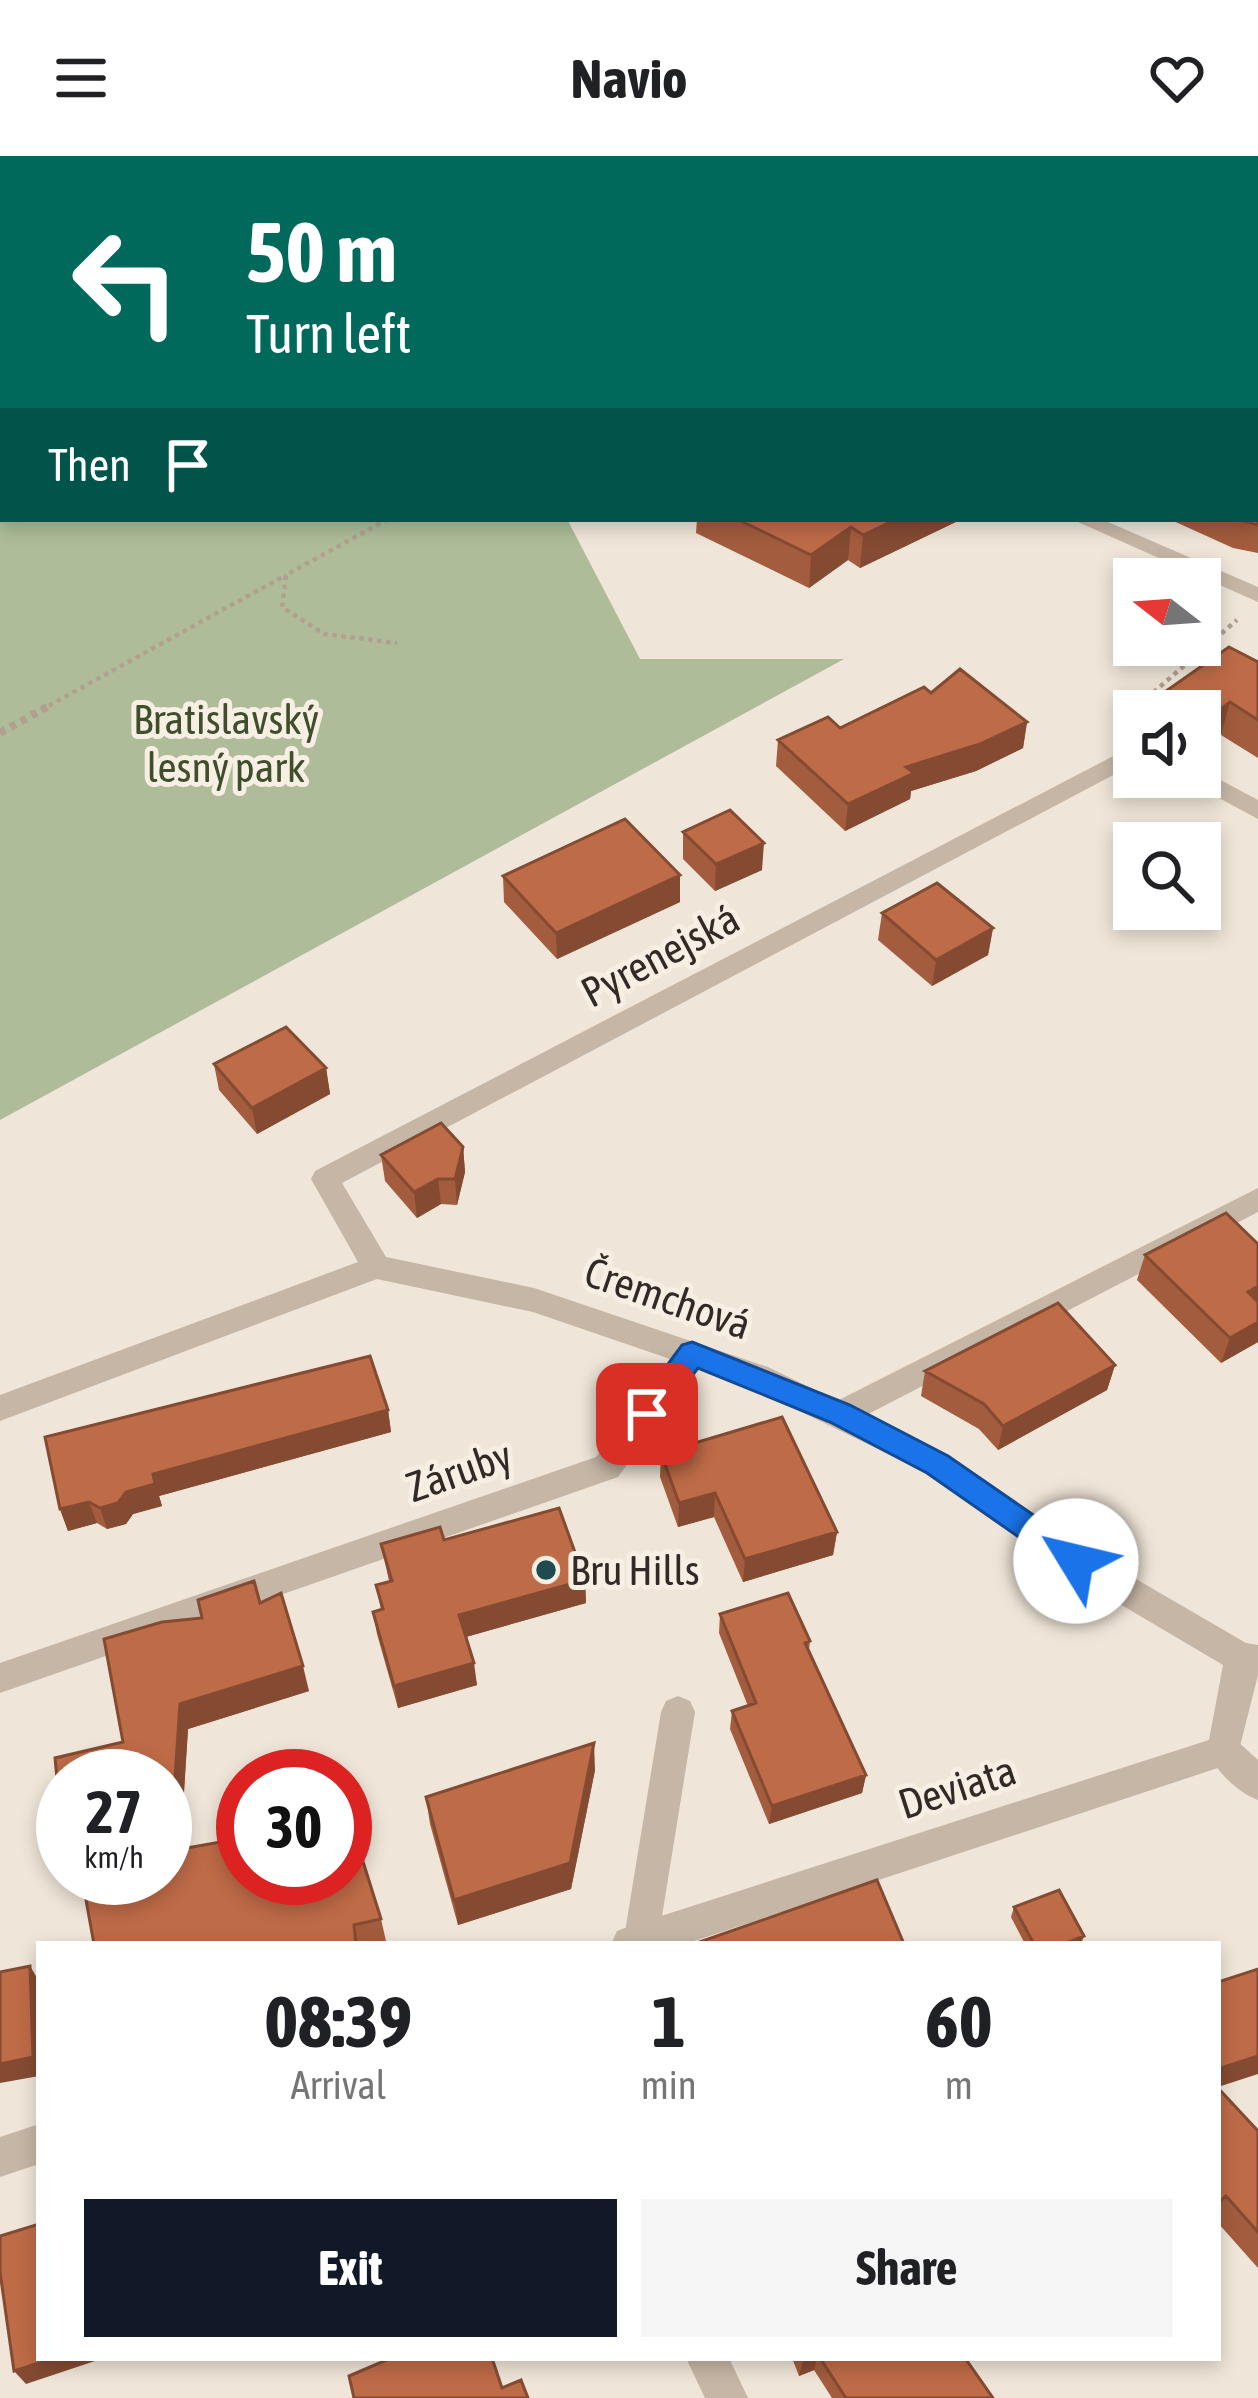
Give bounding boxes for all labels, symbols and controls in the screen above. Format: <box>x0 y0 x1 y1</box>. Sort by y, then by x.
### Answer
icon: menu <box>48 45 114 111</box>
icon: heart <box>1144 45 1210 111</box>
text: Navio <box>570 48 688 109</box>
icon: left <box>48 204 204 360</box>
text: 50 m <box>246 204 397 300</box>
text: Turn left <box>246 303 411 364</box>
icon: arrive <box>155 432 221 498</box>
text: Then <box>48 439 131 491</box>
north arrow <box>1113 558 1221 666</box>
map controls <box>1113 558 1221 930</box>
button: sound <box>1113 690 1221 798</box>
park label: Bratislavský lesný park <box>133 695 319 791</box>
button: search <box>1113 822 1221 930</box>
street label: Pyrenejská <box>573 894 747 1016</box>
street label: Čremchová <box>579 1247 757 1349</box>
pin <box>596 1363 698 1465</box>
icon: arrive <box>614 1381 680 1447</box>
street label: Záruby <box>400 1431 518 1511</box>
position arrow <box>1013 1498 1139 1624</box>
place label: Bru Hills <box>570 1546 700 1594</box>
marker: Bru Hills <box>533 1557 559 1583</box>
street label: Deviata <box>892 1746 1022 1828</box>
speed limit sign: 30 <box>216 1749 372 1905</box>
text: 27 <box>86 1777 142 1846</box>
text: km/h <box>84 1840 144 1874</box>
text: 08:39 <box>264 1980 412 2062</box>
text: 1 <box>652 1980 686 2062</box>
text: 60 <box>925 1980 993 2062</box>
text: Arrival <box>291 2063 386 2107</box>
text: min <box>641 2063 697 2107</box>
text: m <box>945 2063 973 2107</box>
button: Exit <box>84 2199 617 2337</box>
button: Share <box>641 2199 1173 2337</box>

